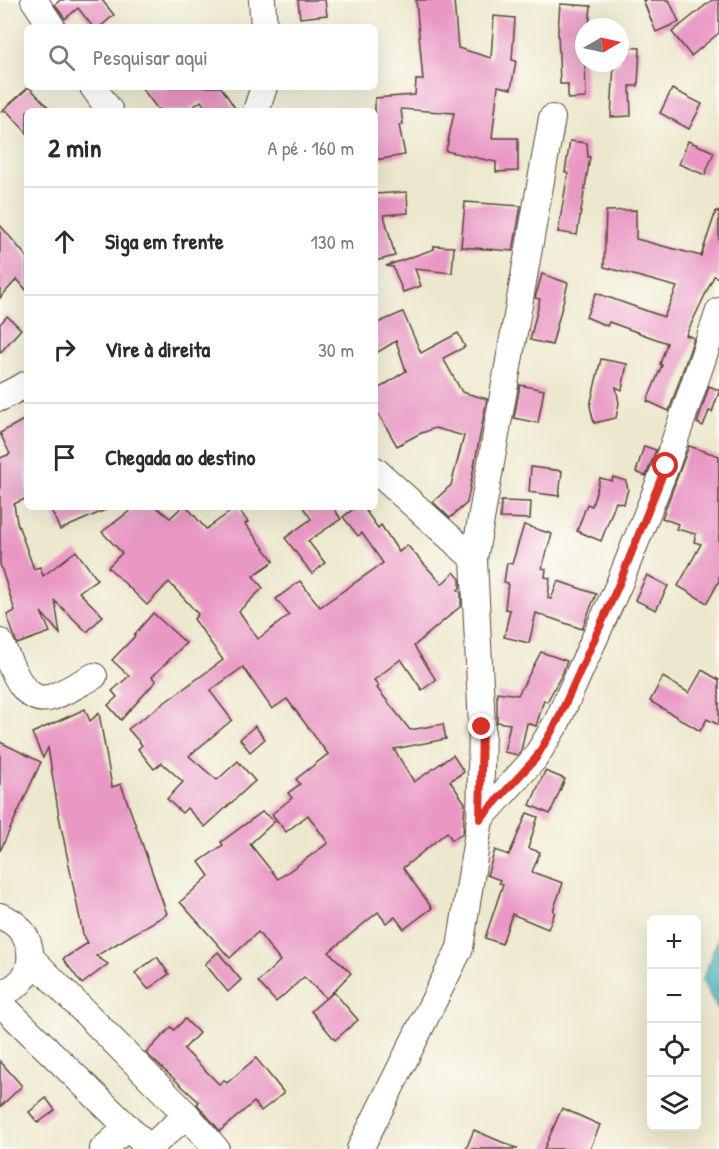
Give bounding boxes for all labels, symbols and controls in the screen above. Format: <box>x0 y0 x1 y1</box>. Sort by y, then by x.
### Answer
north arrow <box>575 18 629 72</box>
search box <box>24 24 378 90</box>
icon: search <box>45 41 78 74</box>
text: Pesquisar aqui <box>93 42 208 72</box>
text: 2 min <box>48 130 101 165</box>
text: A pé · 160 m <box>268 134 354 161</box>
icon: ahead <box>48 225 81 258</box>
text: Siga em frente <box>105 226 224 256</box>
text: 130 m <box>311 228 354 255</box>
icon: right <box>48 333 81 366</box>
text: Vire à direita <box>105 334 210 364</box>
text: 30 m <box>318 336 354 363</box>
icon: arrive <box>48 441 81 474</box>
text: Chegada ao destino <box>105 442 255 472</box>
route start <box>652 452 678 478</box>
route end <box>468 713 494 739</box>
map controls <box>647 915 701 1131</box>
button: + <box>647 915 701 969</box>
button: − <box>647 969 701 1023</box>
button: locate <box>647 1023 701 1077</box>
button: layers <box>647 1077 701 1131</box>

